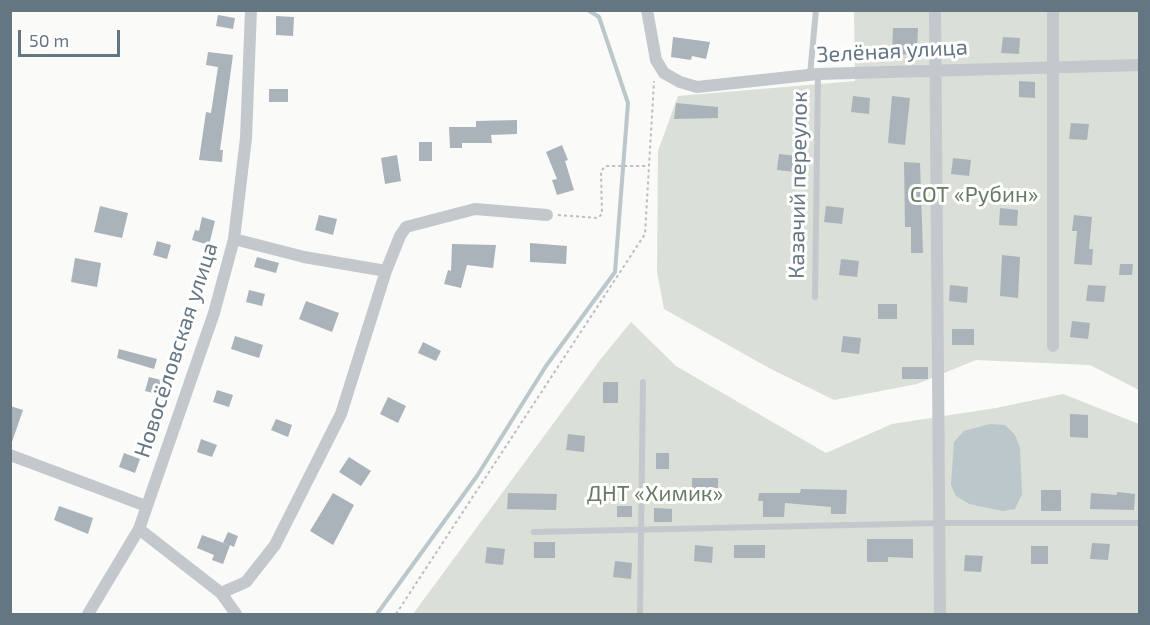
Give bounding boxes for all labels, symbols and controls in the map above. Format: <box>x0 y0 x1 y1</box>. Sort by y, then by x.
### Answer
scale bar <box>21 18 123 56</box>
text: 50 m <box>29 29 69 51</box>
street label: Зелёная улица <box>816 34 968 68</box>
street label: Казачий переулок <box>783 91 813 279</box>
park label: СОТ «Рубин» <box>910 182 1038 208</box>
street label: Новосёловская улица <box>129 239 223 461</box>
park label: ДНТ «Химик» <box>587 481 723 507</box>

